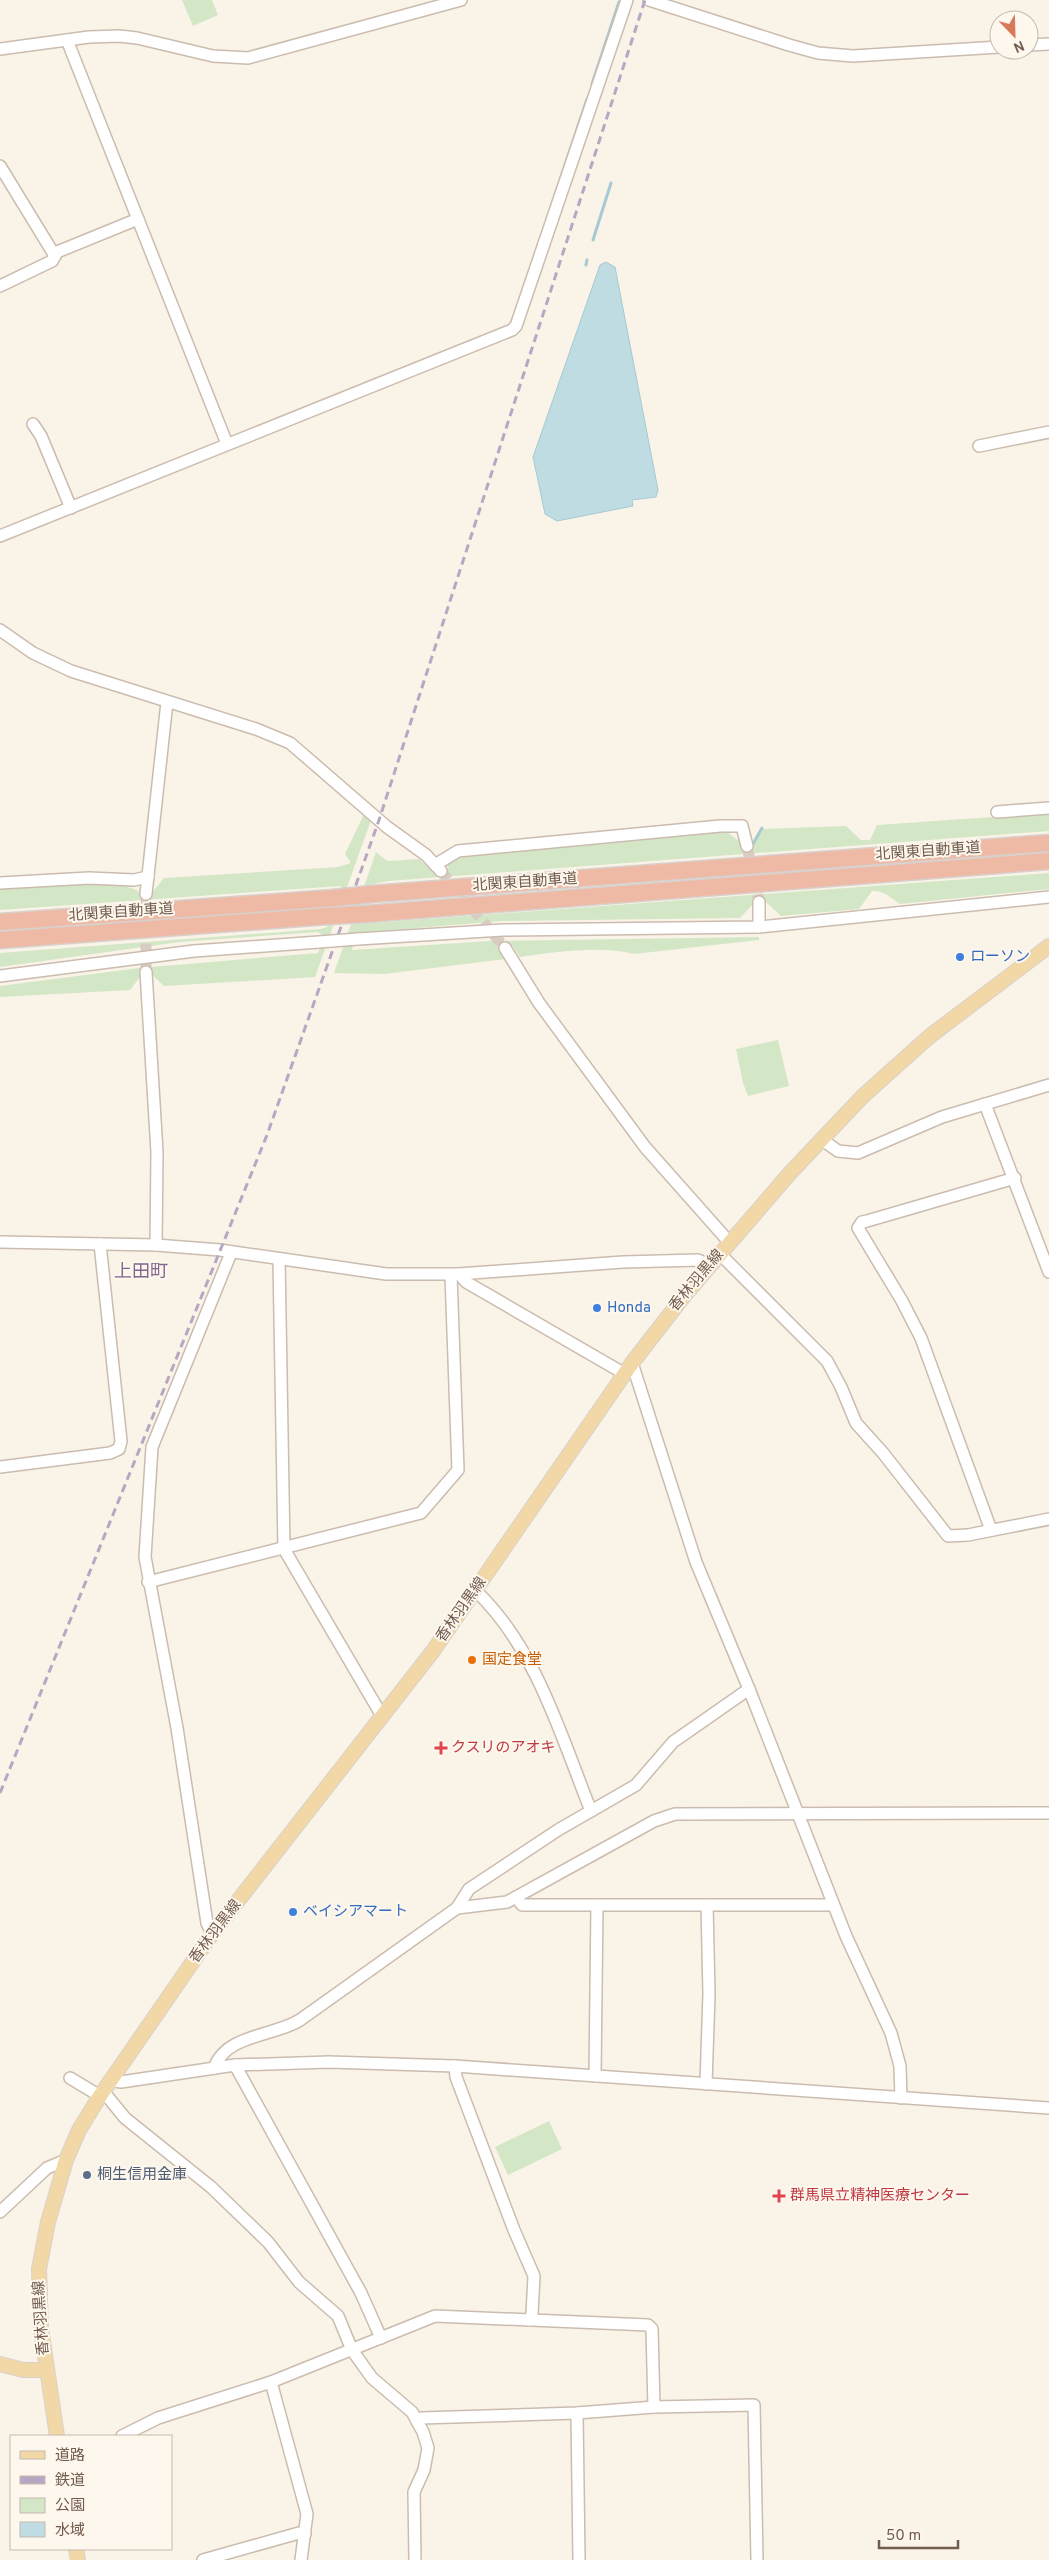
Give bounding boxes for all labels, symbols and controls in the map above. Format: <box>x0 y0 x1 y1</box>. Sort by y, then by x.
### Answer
north arrow <box>989 10 1039 60</box>
text: N <box>1011 36 1026 55</box>
street label: 北関東自動車道 <box>875 838 981 865</box>
street label: 北関東自動車道 <box>472 869 578 896</box>
street label: 北関東自動車道 <box>68 899 174 926</box>
place label: ローソン <box>970 948 1030 967</box>
marker: ローソン <box>954 951 966 963</box>
street label: 香林羽黒線 <box>666 1246 728 1316</box>
district label: 上田町 <box>114 1261 168 1284</box>
place label: Honda <box>607 1299 651 1318</box>
marker: Honda <box>591 1302 603 1314</box>
street label: 香林羽黒線 <box>433 1574 491 1646</box>
place label: 国定食堂 <box>482 1651 542 1670</box>
marker: 国定食堂 <box>466 1654 478 1666</box>
place label: クスリのアオキ <box>451 1739 556 1758</box>
marker: クスリのアオキ <box>435 1742 447 1754</box>
street label: 香林羽黒線 <box>186 1896 246 1968</box>
place label: ベイシアマート <box>303 1903 408 1922</box>
marker: ベイシアマート <box>287 1906 299 1918</box>
place label: 桐生信用金庫 <box>97 2166 187 2185</box>
marker: 桐生信用金庫 <box>81 2169 93 2181</box>
place label: 群馬県立精神医療センター <box>790 2186 970 2206</box>
marker: 群馬県立精神医療センター <box>772 2189 786 2203</box>
street label: 香林羽黒線 <box>30 2280 54 2356</box>
legend <box>10 2435 172 2550</box>
text: 道路 <box>55 2447 85 2466</box>
text: 鉄道 <box>55 2472 85 2491</box>
text: 公園 <box>55 2497 85 2516</box>
scale bar <box>879 2518 958 2550</box>
text: 水域 <box>55 2522 85 2541</box>
text: 50 m <box>886 2527 921 2546</box>

